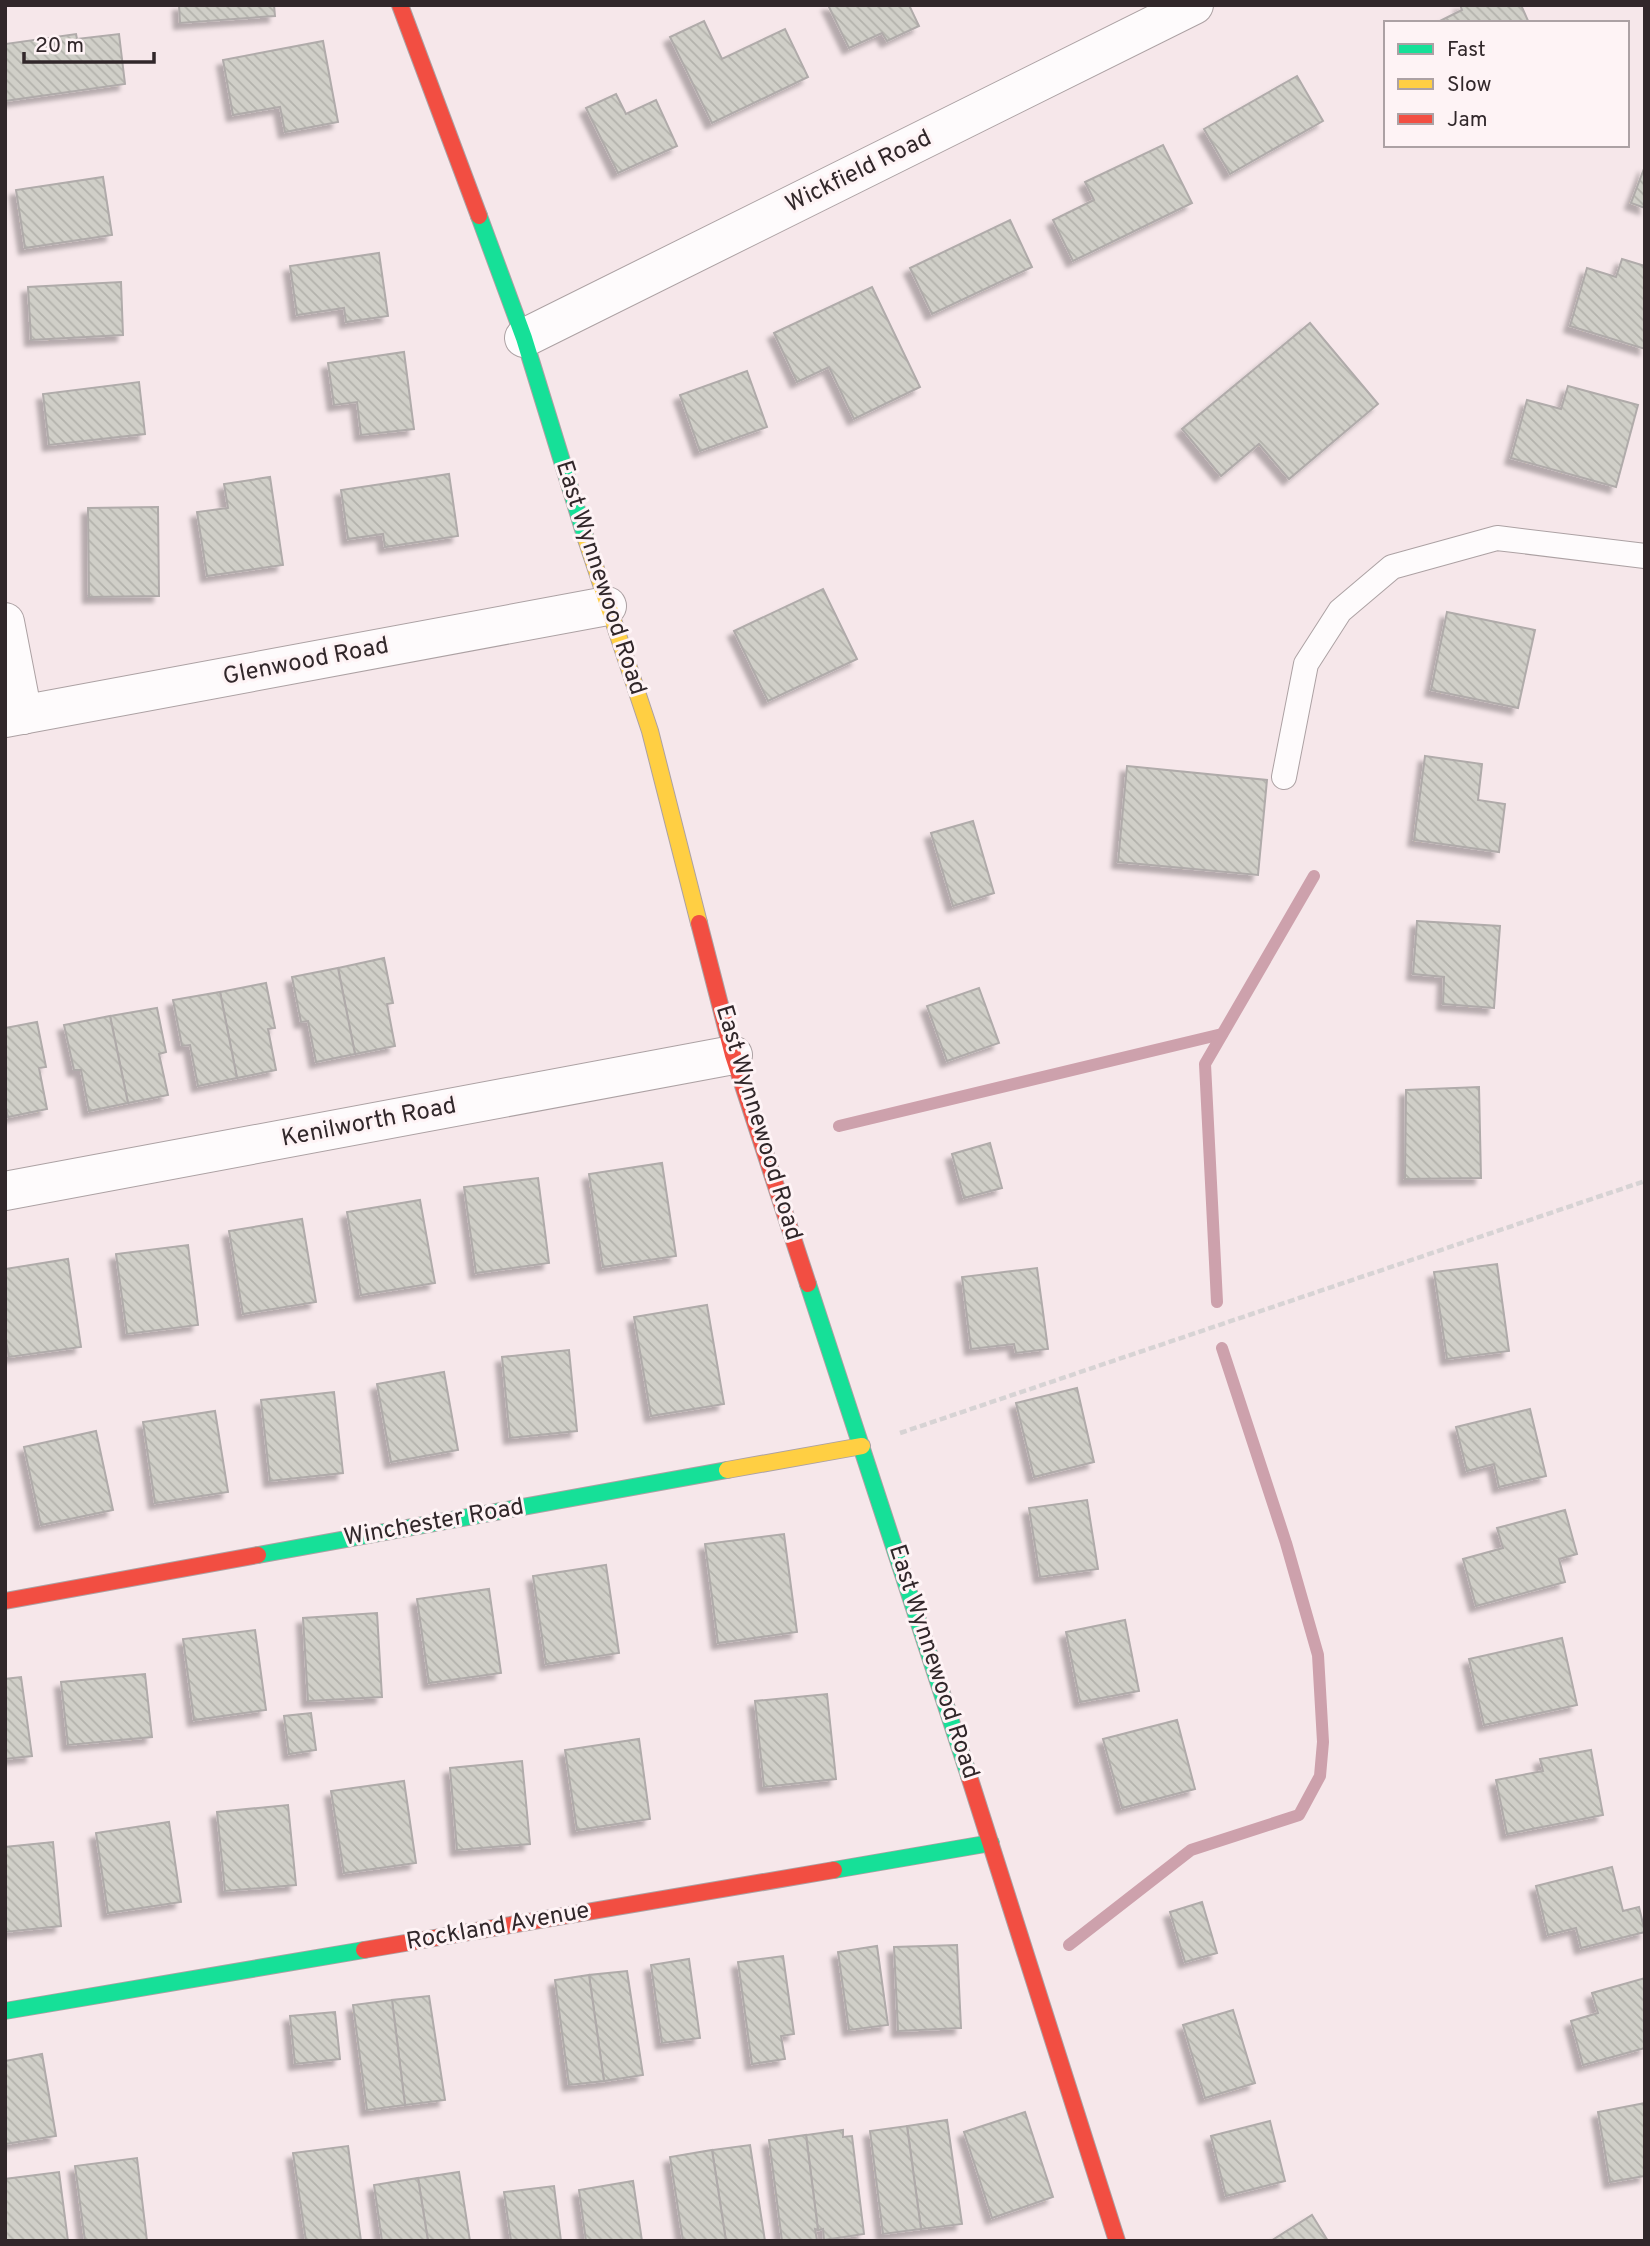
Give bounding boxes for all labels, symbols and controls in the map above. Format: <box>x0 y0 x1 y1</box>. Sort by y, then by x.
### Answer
scale bar <box>24 21 154 65</box>
legend <box>1384 21 1629 147</box>
text: 20 m <box>35 33 84 60</box>
text: Fast <box>1447 37 1486 64</box>
text: Slow <box>1447 72 1492 99</box>
text: Jam <box>1447 107 1488 134</box>
street label: Wickfield Road <box>781 124 937 220</box>
street label: East Wynnewood Road <box>548 457 652 699</box>
street label: Glenwood Road <box>220 631 392 693</box>
street label: East Wynnewood Road <box>708 1002 808 1244</box>
street label: Kenilworth Road <box>279 1091 459 1155</box>
street label: Winchester Road <box>342 1492 526 1554</box>
street label: East Wynnewood Road <box>881 1541 985 1783</box>
street label: Rockland Avenue <box>404 1896 592 1958</box>

